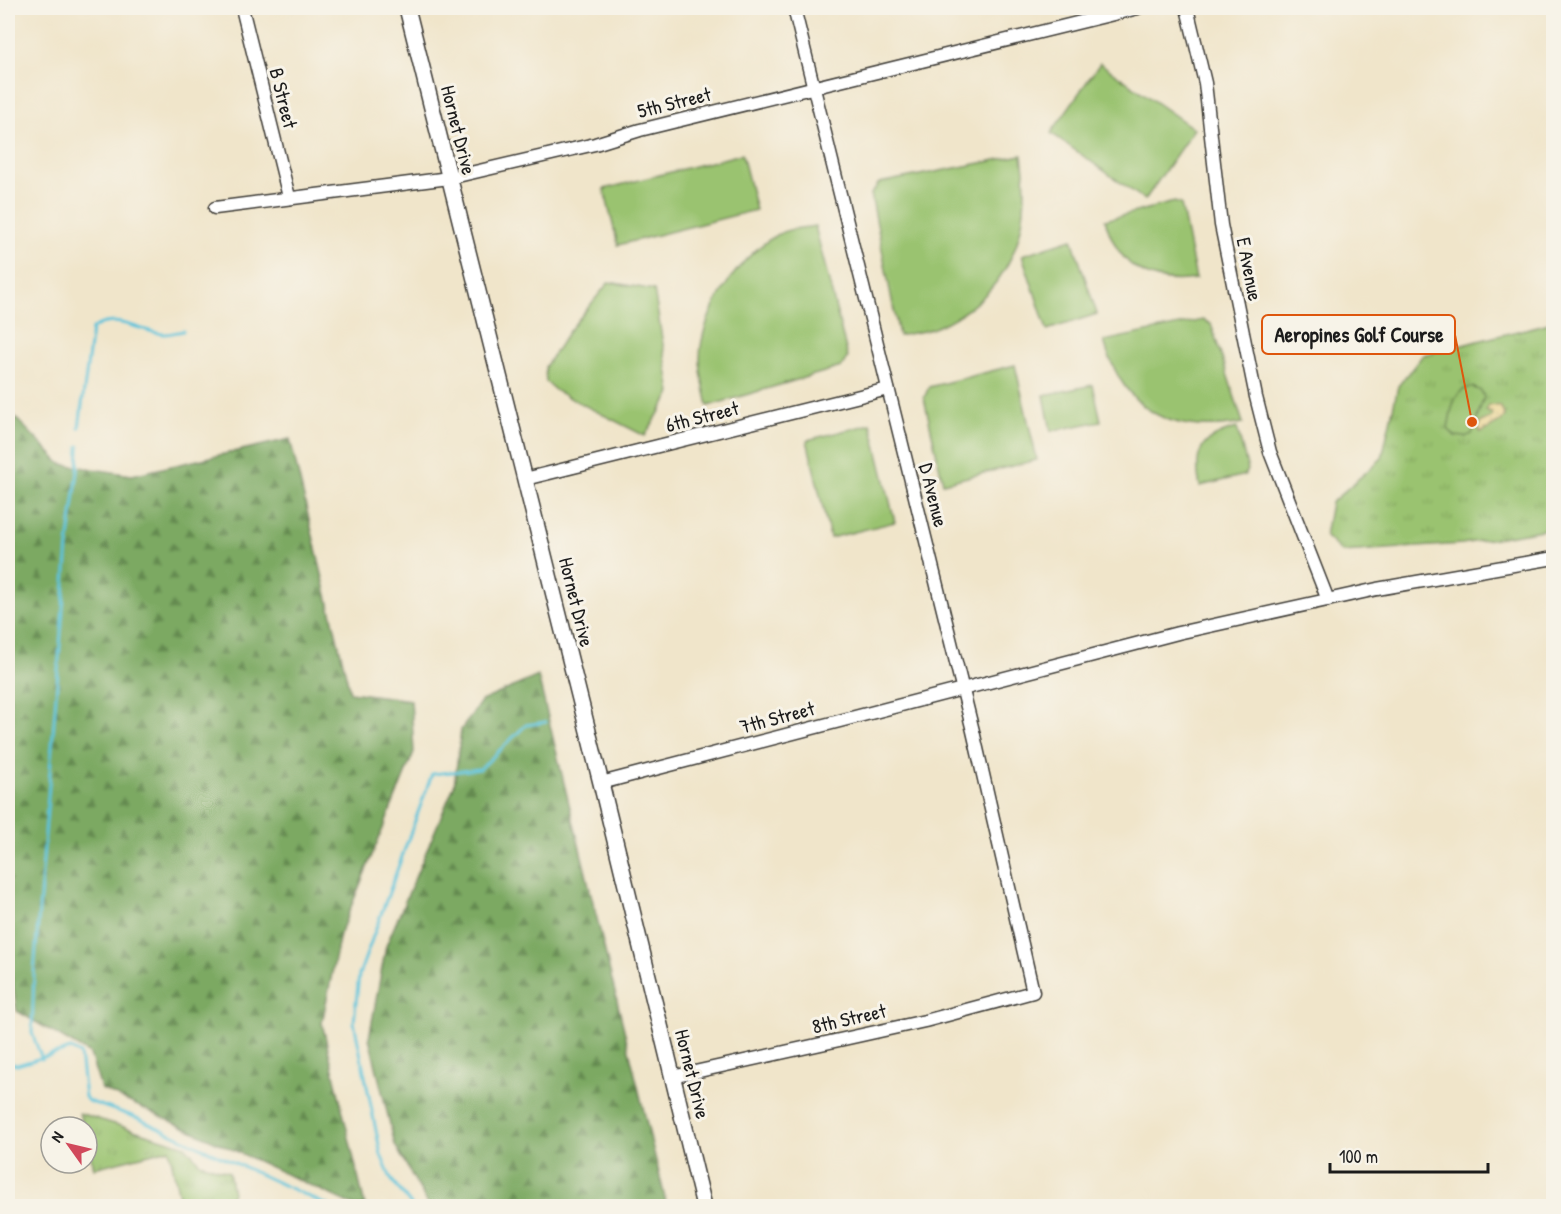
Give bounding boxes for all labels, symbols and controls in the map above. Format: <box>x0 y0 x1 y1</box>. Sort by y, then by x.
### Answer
street label: B Street <box>263 65 305 132</box>
street label: 5th Street <box>634 80 715 124</box>
street label: Hornet Drive <box>435 82 483 178</box>
street label: E Avenue <box>1231 235 1269 303</box>
callout: Aeropines Golf Course <box>1262 315 1455 354</box>
text: Aeropines Golf Course <box>1274 320 1444 350</box>
street label: 6th Street <box>663 394 742 438</box>
street label: D Avenue <box>913 460 955 530</box>
street label: Hornet Drive <box>553 554 601 650</box>
street label: 7th Street <box>737 694 818 740</box>
street label: 8th Street <box>809 996 890 1040</box>
street label: Hornet Drive <box>669 1026 717 1122</box>
north arrow <box>39 1115 99 1175</box>
text: N <box>45 1127 68 1146</box>
scale bar <box>1330 1136 1488 1174</box>
text: 100 m <box>1339 1144 1378 1169</box>

